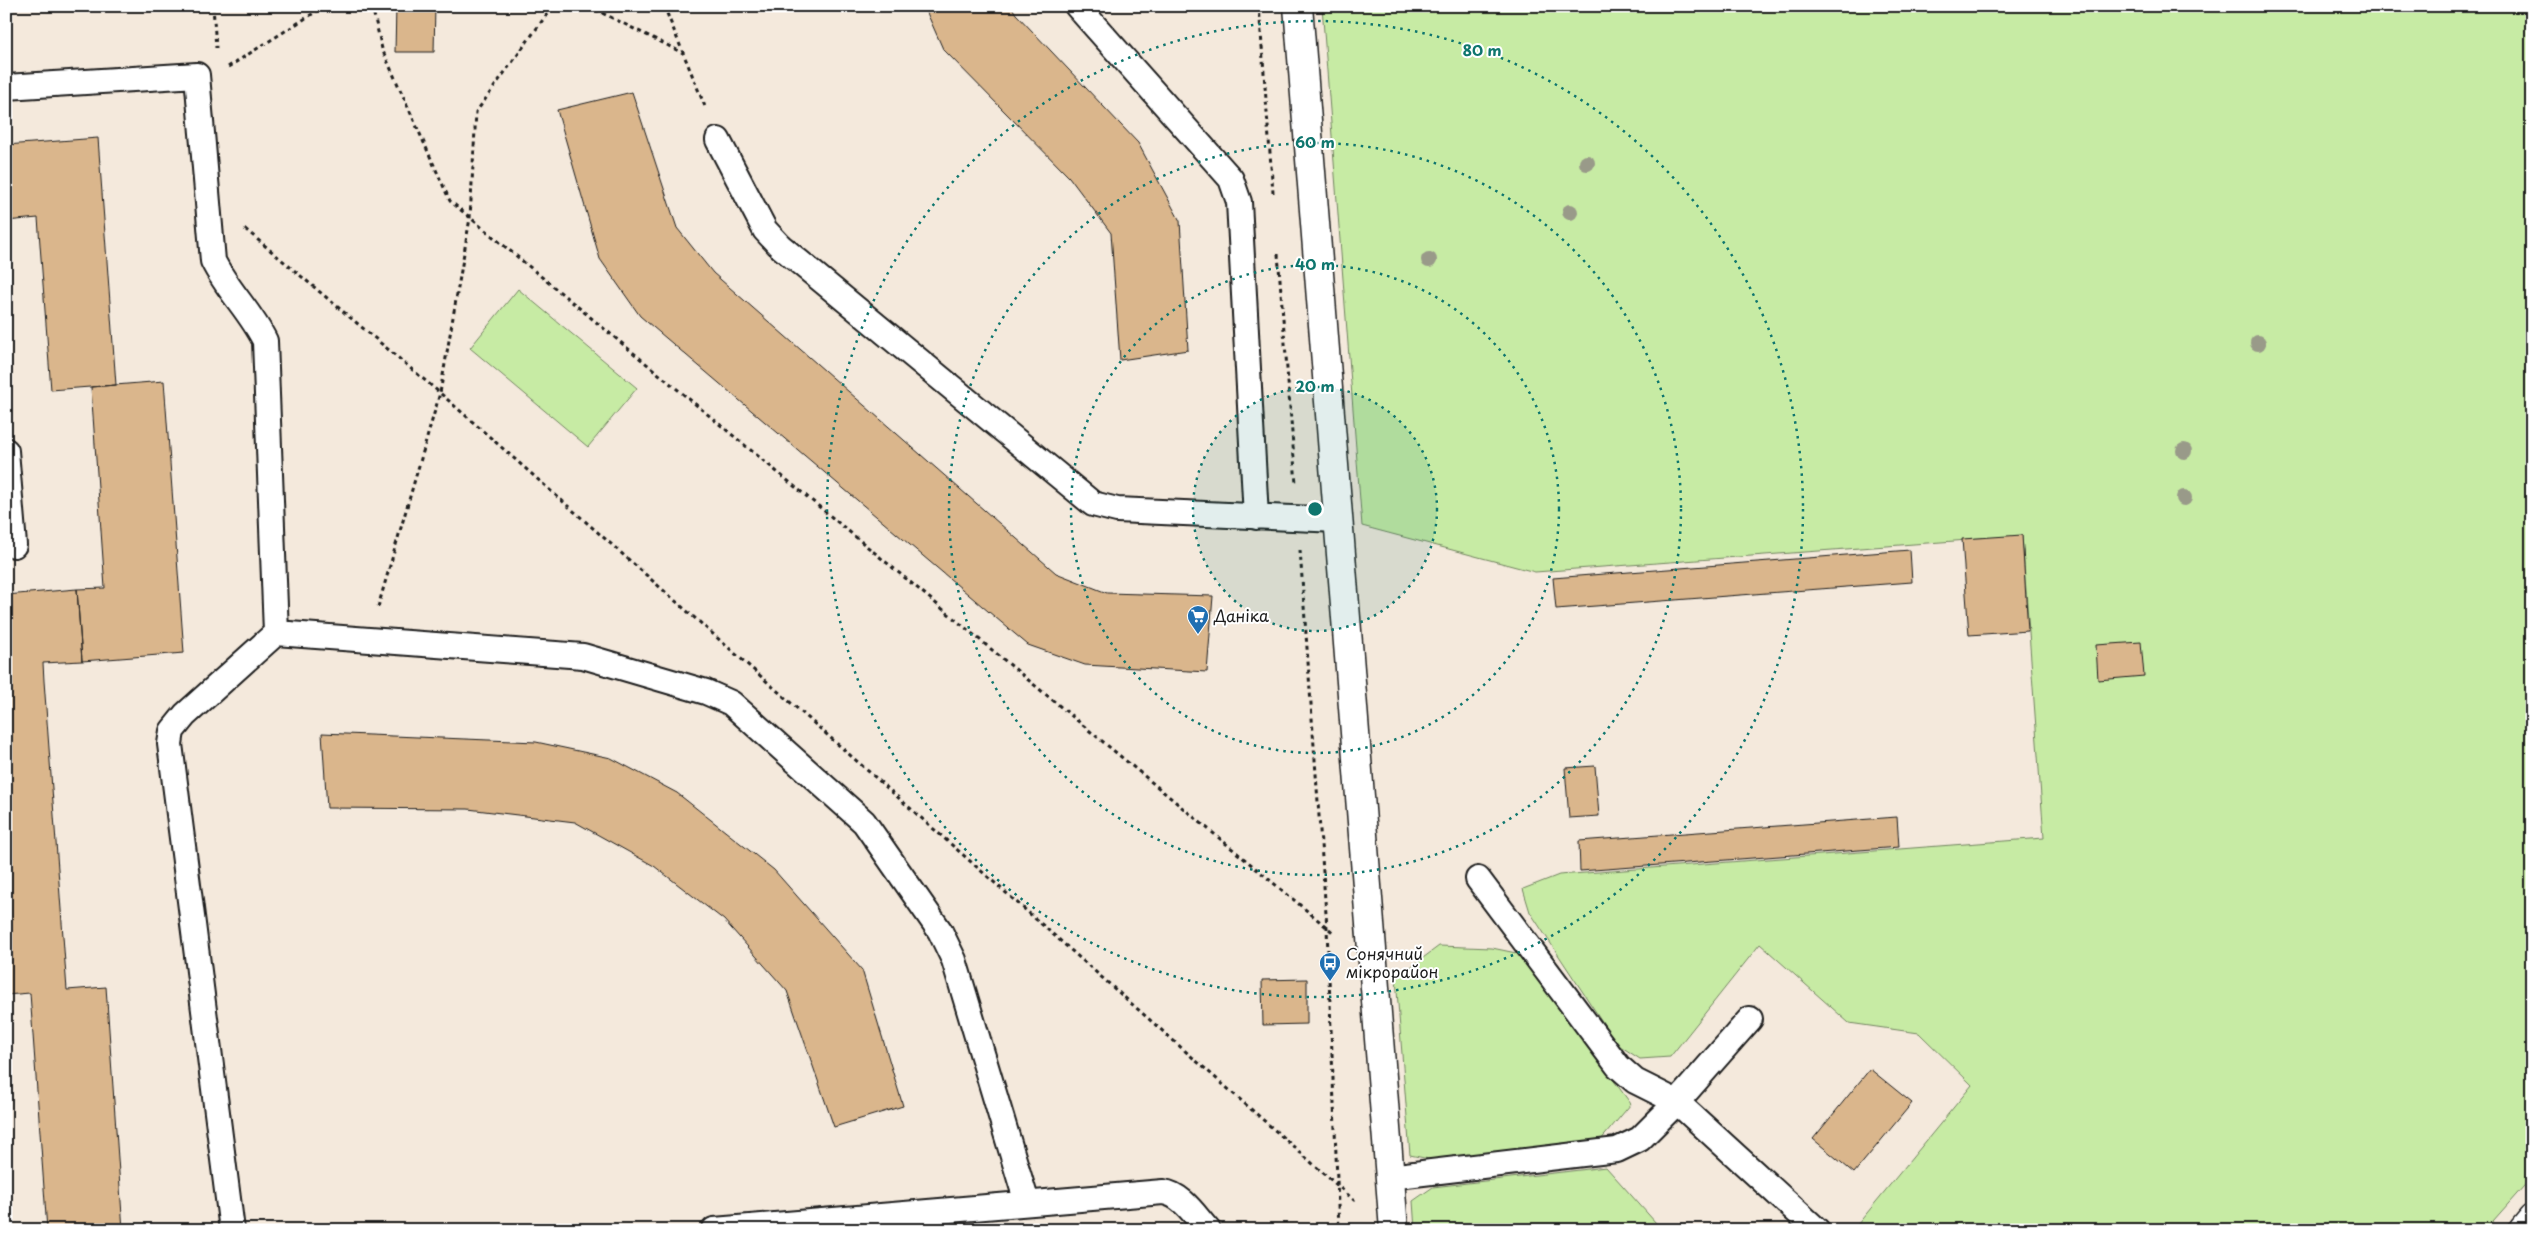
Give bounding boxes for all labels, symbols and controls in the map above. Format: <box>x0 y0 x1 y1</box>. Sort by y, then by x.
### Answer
text: 80 m <box>1462 38 1502 61</box>
text: 60 m <box>1295 130 1335 153</box>
text: 40 m <box>1295 252 1335 275</box>
text: 20 m <box>1296 374 1334 397</box>
centre of rings <box>1306 500 1324 518</box>
place label: Даніка <box>1213 603 1269 627</box>
supermarket icon: Даніка <box>1186 604 1210 635</box>
place label: Сонячний мікрорайон <box>1346 941 1438 983</box>
bus stop icon: Сонячний мікрорайон <box>1318 951 1342 982</box>

